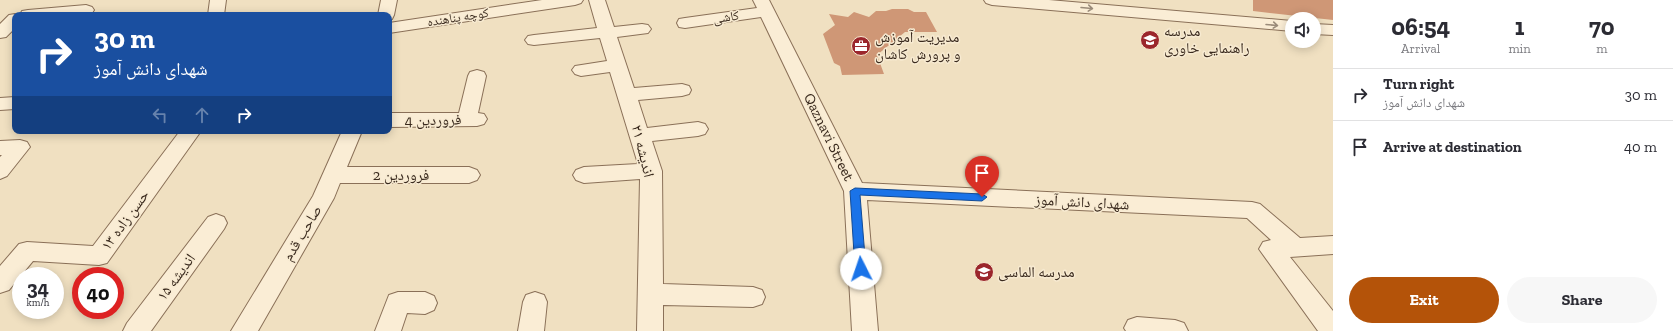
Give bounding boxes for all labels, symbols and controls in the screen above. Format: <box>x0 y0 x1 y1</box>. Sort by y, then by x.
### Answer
one-way arrow <box>1080 4 1093 11</box>
street label: کوچه پناهنده <box>426 5 491 30</box>
street label: کاشی <box>712 7 741 27</box>
map controls <box>1285 12 1321 48</box>
button: sound <box>1285 12 1321 48</box>
text: 06:54 <box>1391 12 1450 41</box>
text: 1 <box>1515 12 1524 41</box>
text: 70 <box>1589 12 1615 41</box>
one-way arrow <box>1265 21 1278 28</box>
text: 30 m <box>94 22 155 55</box>
place label: مدرسه راهنمایی خاوری <box>1164 22 1250 58</box>
icon: right <box>28 28 80 80</box>
place label: مدیریت آموزش و پرورش کاشان <box>875 28 961 64</box>
school or university icon: مدرسه راهنمایی خاوری <box>1139 29 1161 51</box>
office icon: مدیریت آموزش و پرورش کاشان <box>850 35 872 57</box>
text: Arrival <box>1401 41 1440 56</box>
text: min <box>1508 41 1531 56</box>
text: m <box>1596 41 1607 56</box>
text: شهدای دانش آموز <box>94 58 208 80</box>
text: Turn right <box>1383 75 1454 93</box>
icon: right <box>1349 84 1371 106</box>
text: 30 m <box>1625 86 1657 104</box>
street label: Qaznavi Street <box>800 90 858 184</box>
text: شهدای دانش آموز <box>1383 95 1465 110</box>
icon: left <box>149 104 171 126</box>
icon: ahead <box>191 104 213 126</box>
icon: right <box>233 104 255 126</box>
street label: فروردین 4 <box>404 111 462 130</box>
street label: اندیشه ۲۱ <box>628 123 658 179</box>
icon: arrive <box>1349 136 1371 158</box>
text: Arrive at destination <box>1383 138 1522 156</box>
text: 40 m <box>1624 138 1657 156</box>
pin <box>965 156 999 197</box>
icon: arrive <box>971 162 993 184</box>
street label: فروردین 2 <box>373 166 429 185</box>
street label: حسن زاده ۱۳ <box>97 186 154 254</box>
street label: شهدای دانش آموز <box>1033 190 1130 214</box>
street label: صاحب قدم <box>278 202 326 265</box>
position arrow <box>840 248 882 290</box>
street label: اندیشه ۱۵ <box>153 250 199 304</box>
school or university icon: مدرسه الماسی <box>973 261 995 283</box>
place label: مدرسه الماسی <box>998 263 1075 282</box>
speed limit sign: 40 <box>72 267 124 319</box>
text: 34 <box>27 276 49 300</box>
button: Exit <box>1349 277 1499 323</box>
button: Share <box>1507 277 1657 323</box>
text: km/h <box>27 297 49 309</box>

